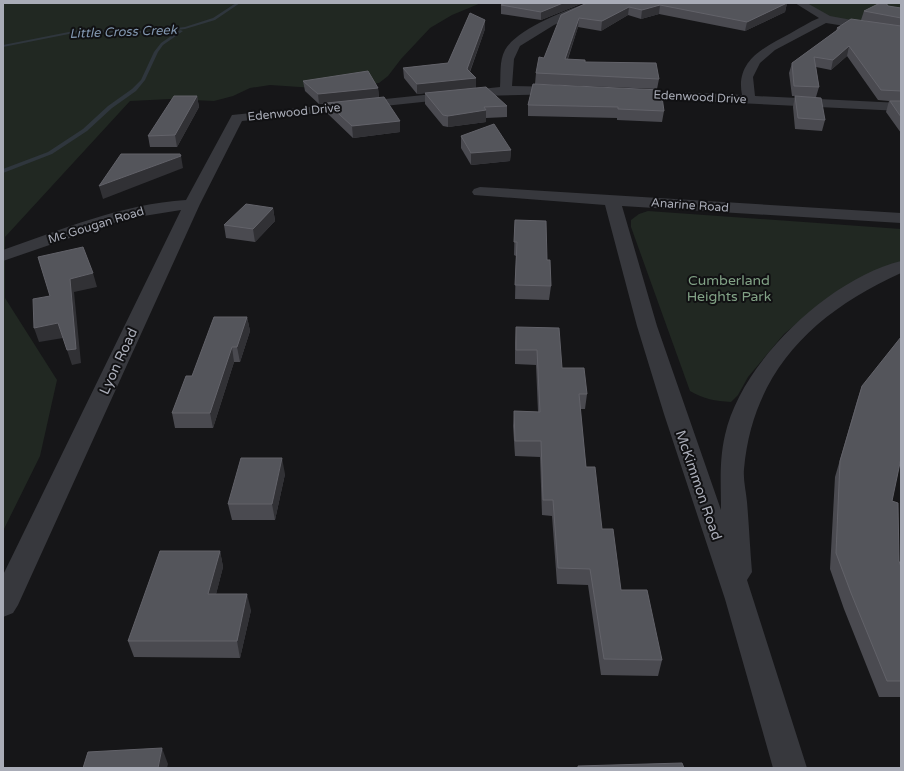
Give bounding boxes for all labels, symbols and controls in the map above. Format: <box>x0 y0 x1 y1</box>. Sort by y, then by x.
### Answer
water label: Little Cross Creek <box>69 22 178 42</box>
street label: Edenwood Drive <box>653 88 747 106</box>
street label: Edenwood Drive <box>247 100 341 124</box>
street label: Anarine Road <box>651 195 729 215</box>
street label: Mc Gougan Road <box>46 204 146 246</box>
park label: Cumberland Heights Park <box>687 272 772 305</box>
street label: Lyon Road <box>96 325 141 397</box>
street label: McKimmon Road <box>672 428 725 542</box>

